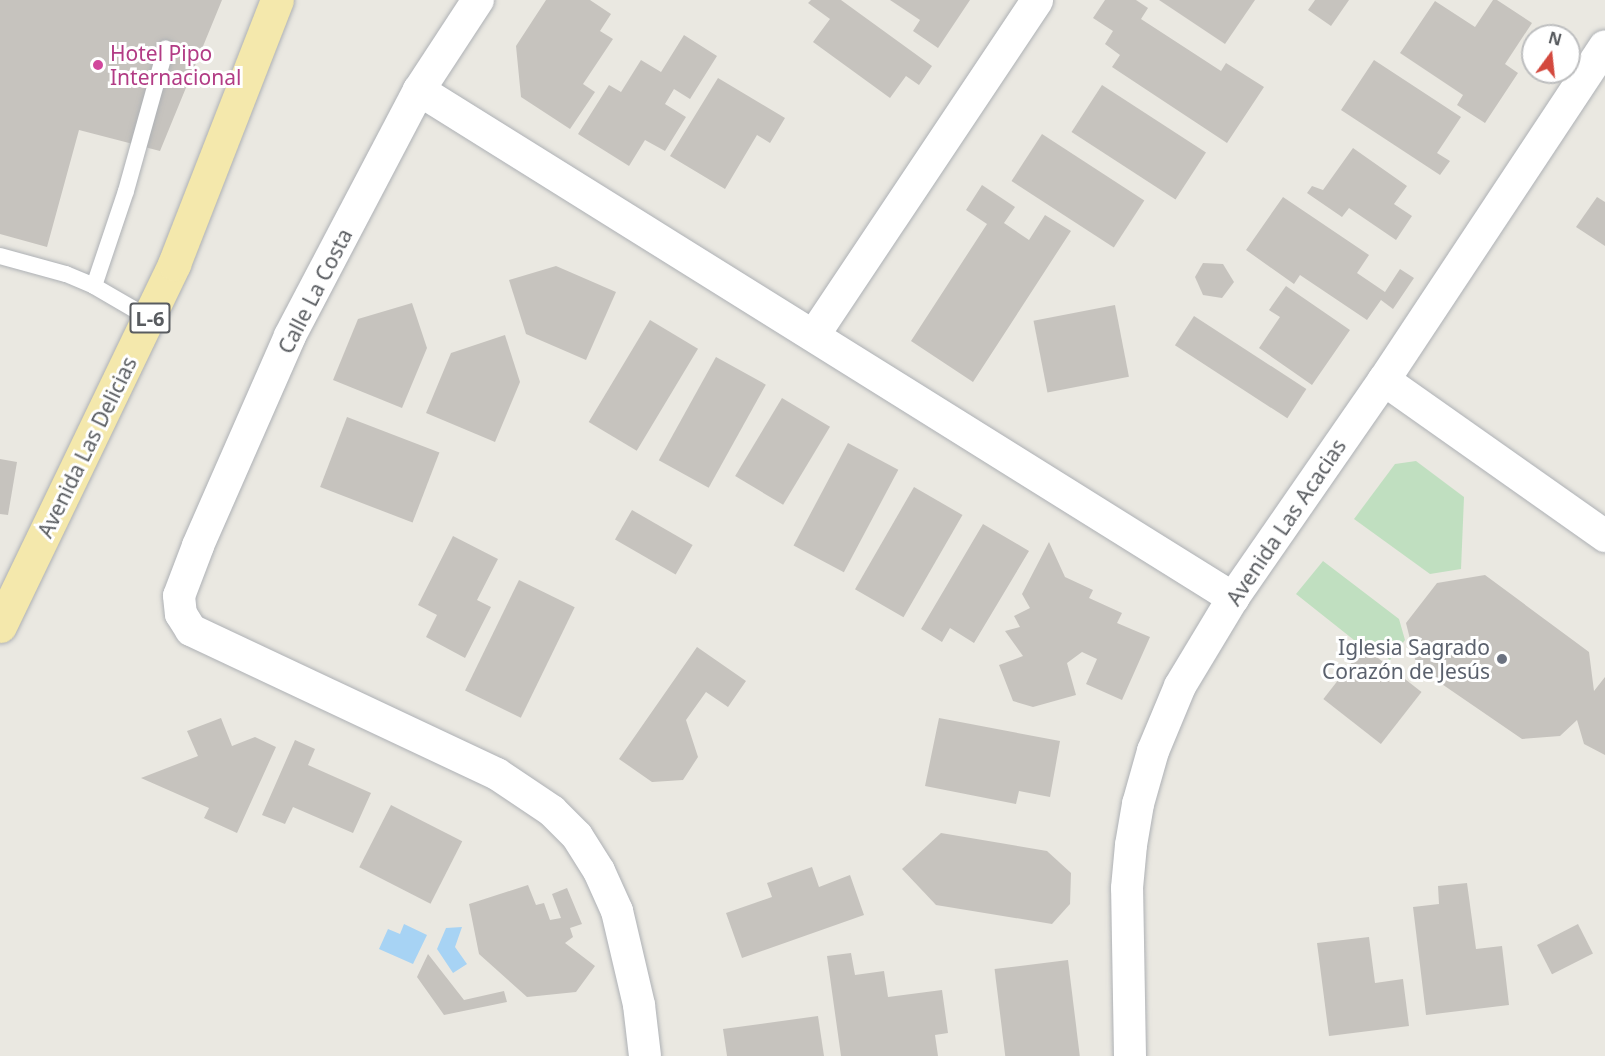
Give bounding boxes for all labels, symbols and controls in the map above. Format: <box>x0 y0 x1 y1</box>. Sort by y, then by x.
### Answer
north arrow <box>1521 24 1581 84</box>
text: N <box>1546 26 1564 51</box>
place label: Hotel Pipo Internacional <box>110 40 241 90</box>
marker: Hotel Pipo Internacional <box>91 58 105 72</box>
street label: Calle La Costa <box>273 224 357 358</box>
road number: L-6 <box>129 301 171 335</box>
street label: Avenida Las Delicias <box>32 352 142 542</box>
street label: Avenida Las Acacias <box>1221 434 1351 610</box>
place label: Iglesia Sagrado Corazón de Jesús <box>1322 634 1490 684</box>
marker: Iglesia Sagrado Corazón de Jesús <box>1495 652 1509 666</box>

